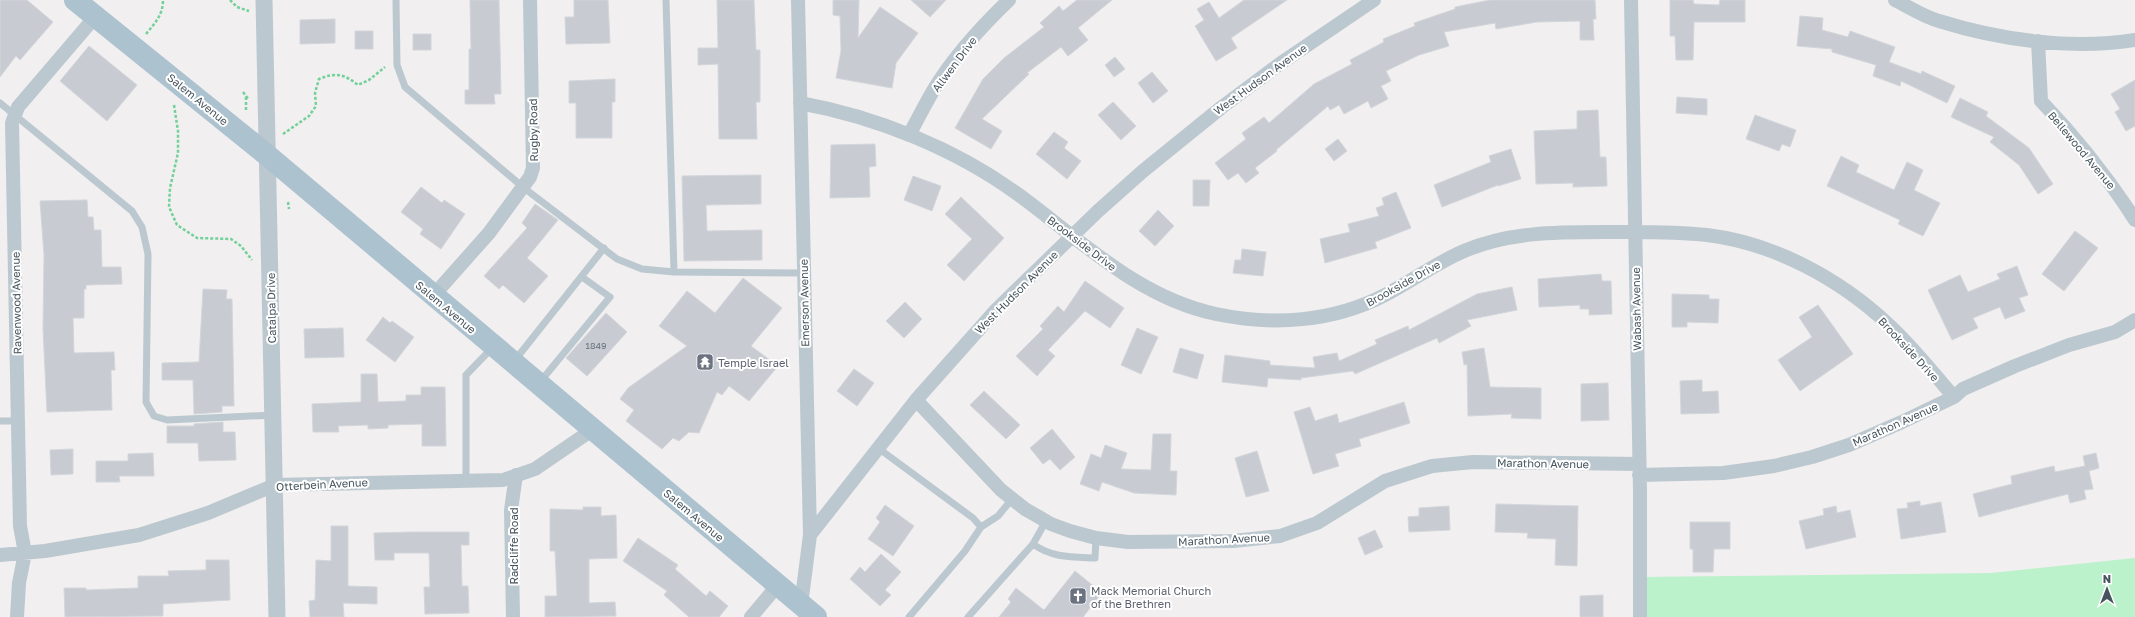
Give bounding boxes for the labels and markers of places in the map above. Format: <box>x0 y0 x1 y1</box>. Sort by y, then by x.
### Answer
temple icon: Temple Israel <box>695 352 715 372</box>
place label: Temple Israel <box>718 356 789 369</box>
place label: Mack Memorial Church of the Brethren <box>1091 584 1211 610</box>
church icon: Mack Memorial Church of the Brethren <box>1068 586 1088 606</box>

